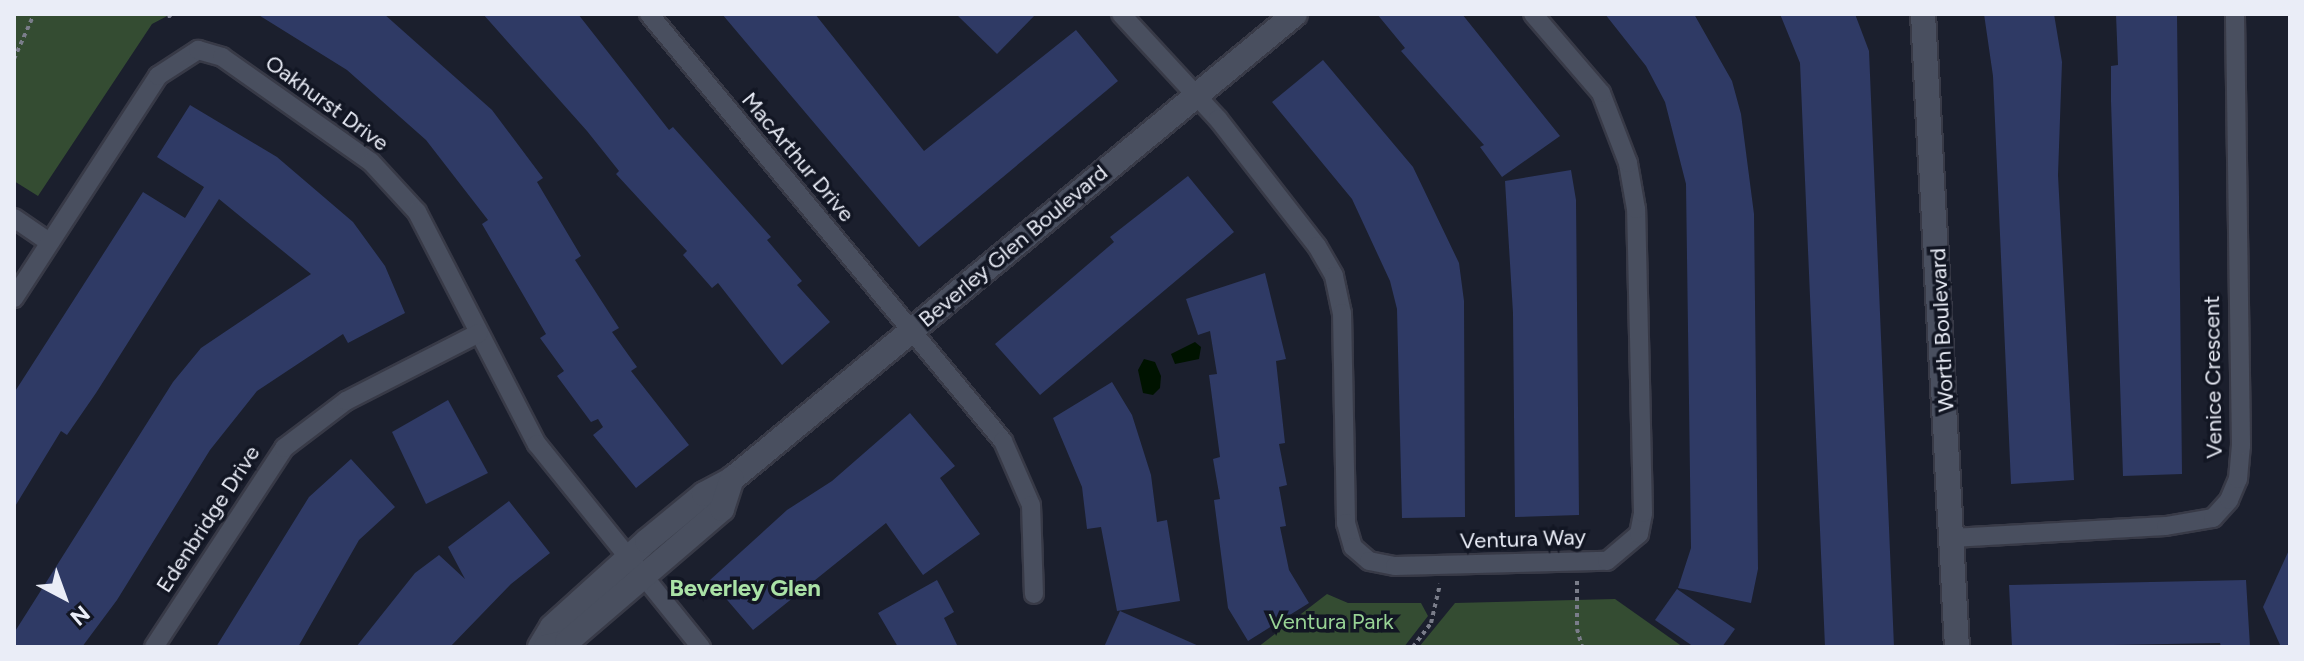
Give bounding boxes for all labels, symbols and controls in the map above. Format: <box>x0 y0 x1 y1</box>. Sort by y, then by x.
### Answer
street label: Oakhurst Drive <box>260 49 394 157</box>
street label: MacArthur Drive <box>736 87 860 227</box>
street label: Beverley Glen Boulevard <box>913 159 1113 333</box>
street label: Worth Boulevard <box>1925 247 1959 413</box>
street label: Venice Crescent <box>2198 295 2228 459</box>
street label: Edenbridge Drive <box>151 441 265 597</box>
street label: Ventura Way <box>1459 524 1587 554</box>
north arrow <box>24 557 104 637</box>
district label: Beverley Glen <box>669 574 821 602</box>
text: N <box>65 600 95 631</box>
park label: Ventura Park <box>1268 609 1394 635</box>

